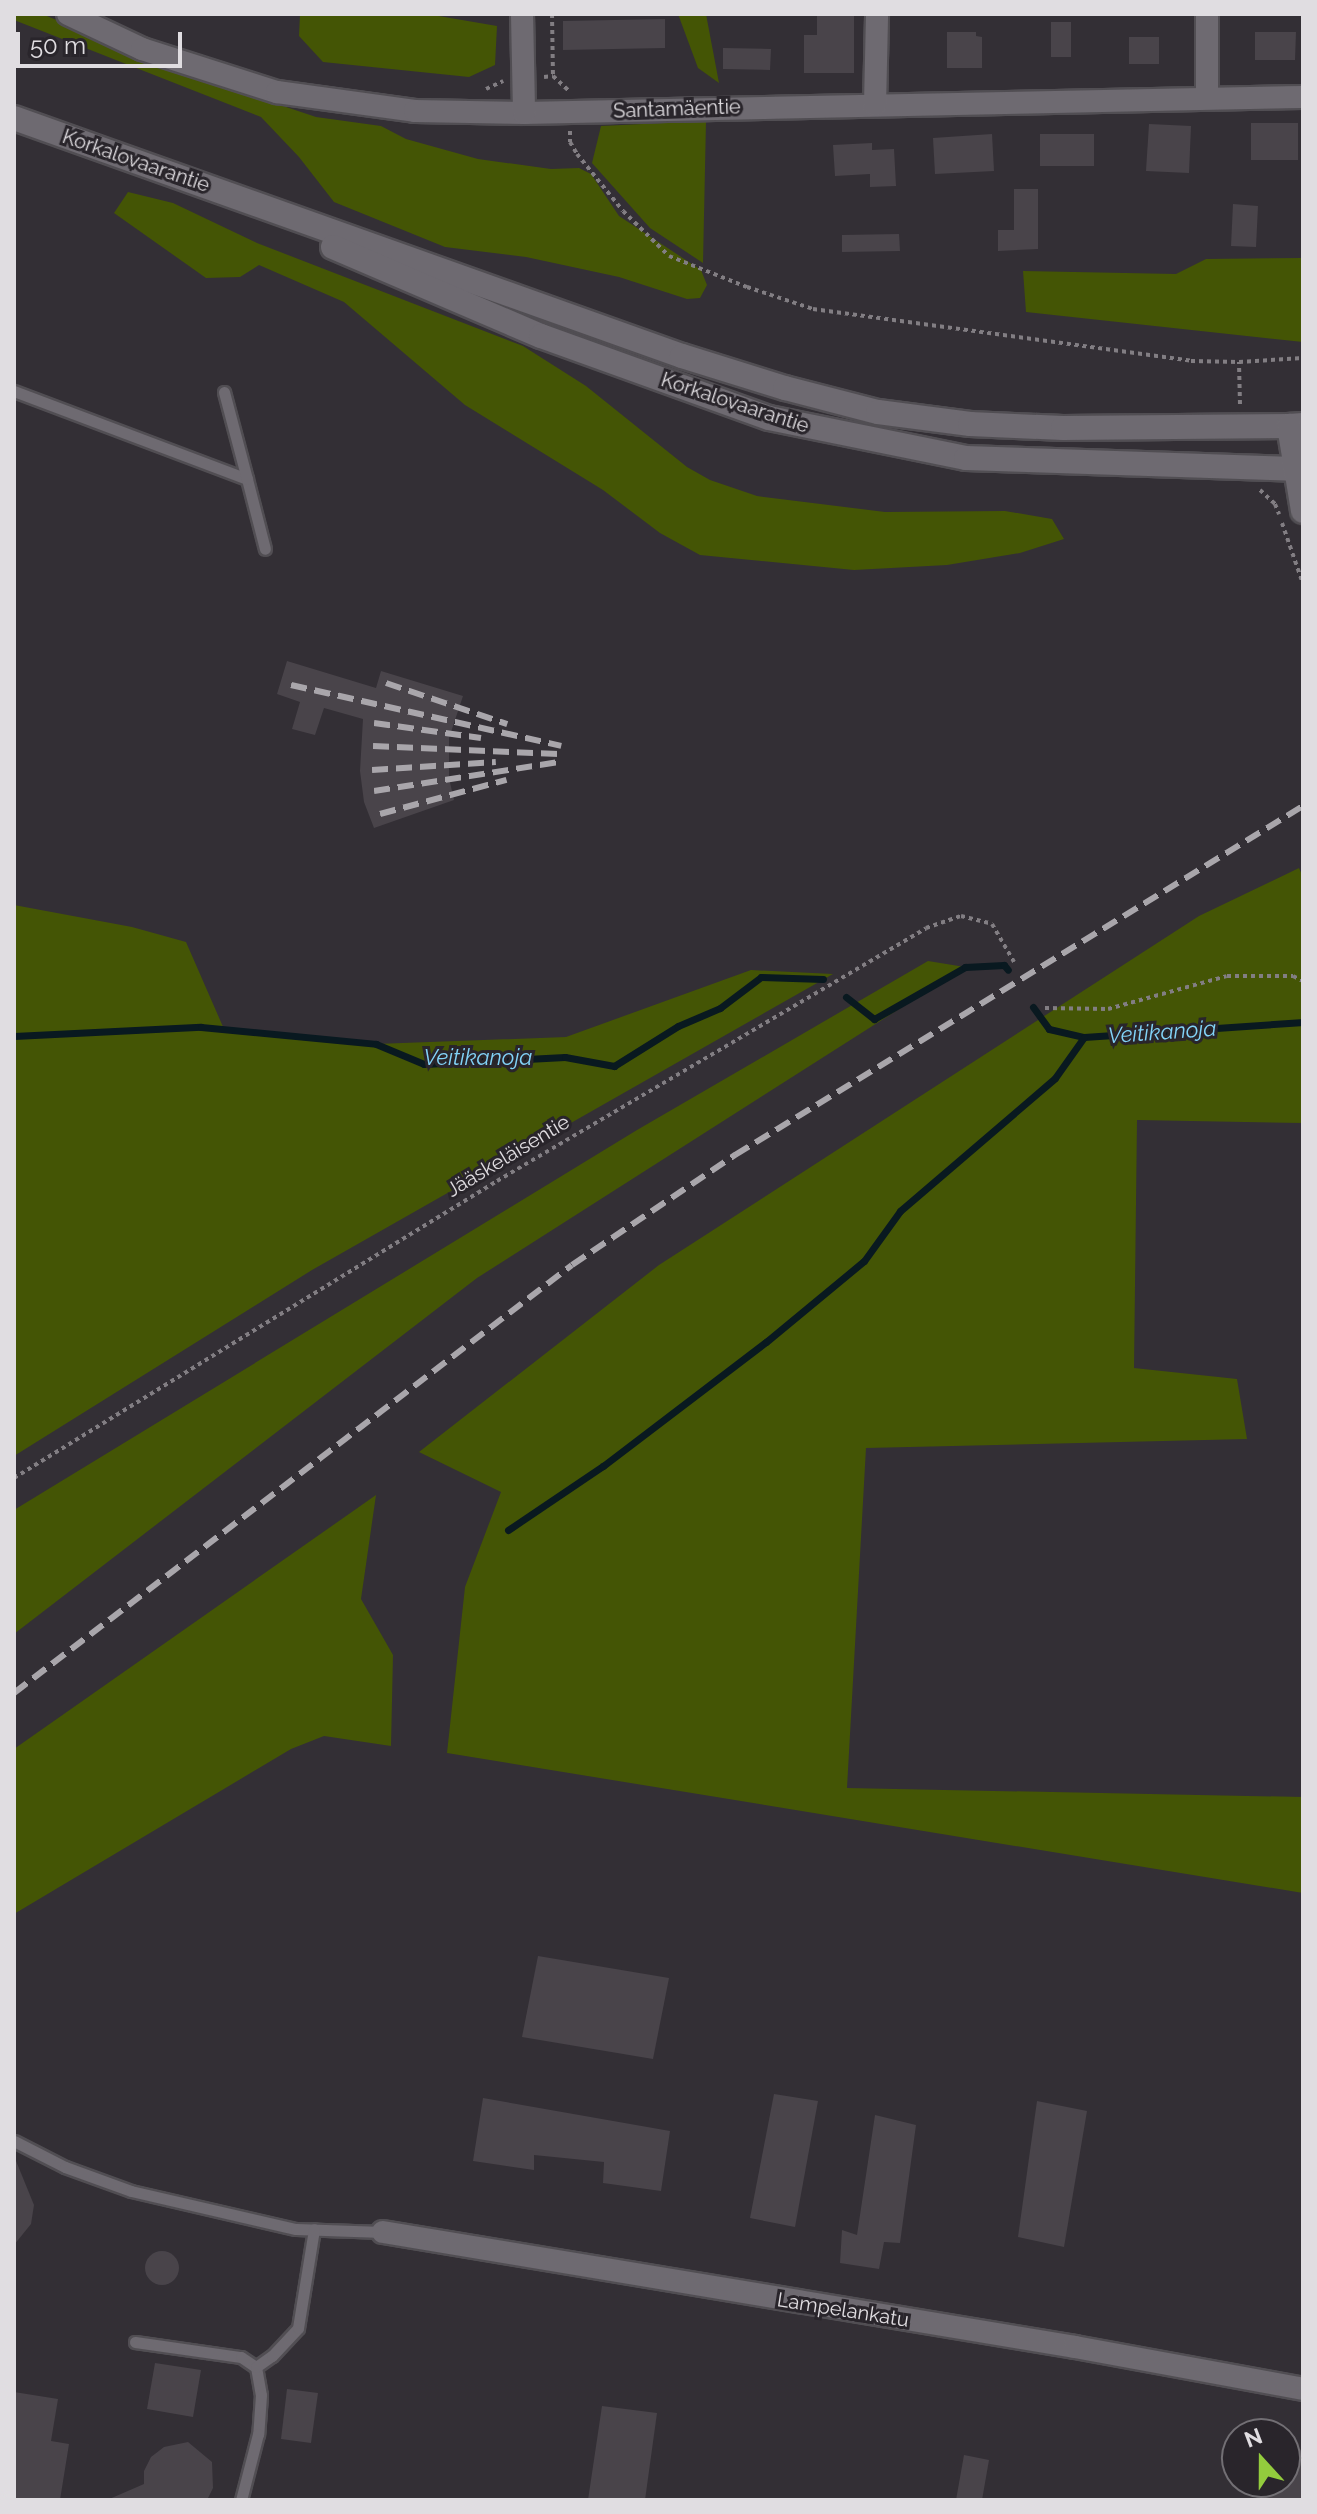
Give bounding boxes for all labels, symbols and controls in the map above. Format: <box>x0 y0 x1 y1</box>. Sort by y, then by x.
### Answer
scale bar <box>20 16 186 66</box>
text: 50 m <box>30 31 86 60</box>
street label: Santamäentie <box>613 95 741 123</box>
street label: Korkalovaarantie <box>59 125 213 197</box>
street label: Korkalovaarantie <box>658 368 812 438</box>
water label: Veitikanoja <box>1107 1015 1217 1049</box>
water label: Veitikanoja <box>424 1045 532 1071</box>
street label: Jääskeläisentie <box>442 1110 574 1202</box>
street label: Lampelankatu <box>775 2288 911 2332</box>
north arrow <box>1221 2418 1301 2498</box>
text: N <box>1241 2422 1266 2453</box>

